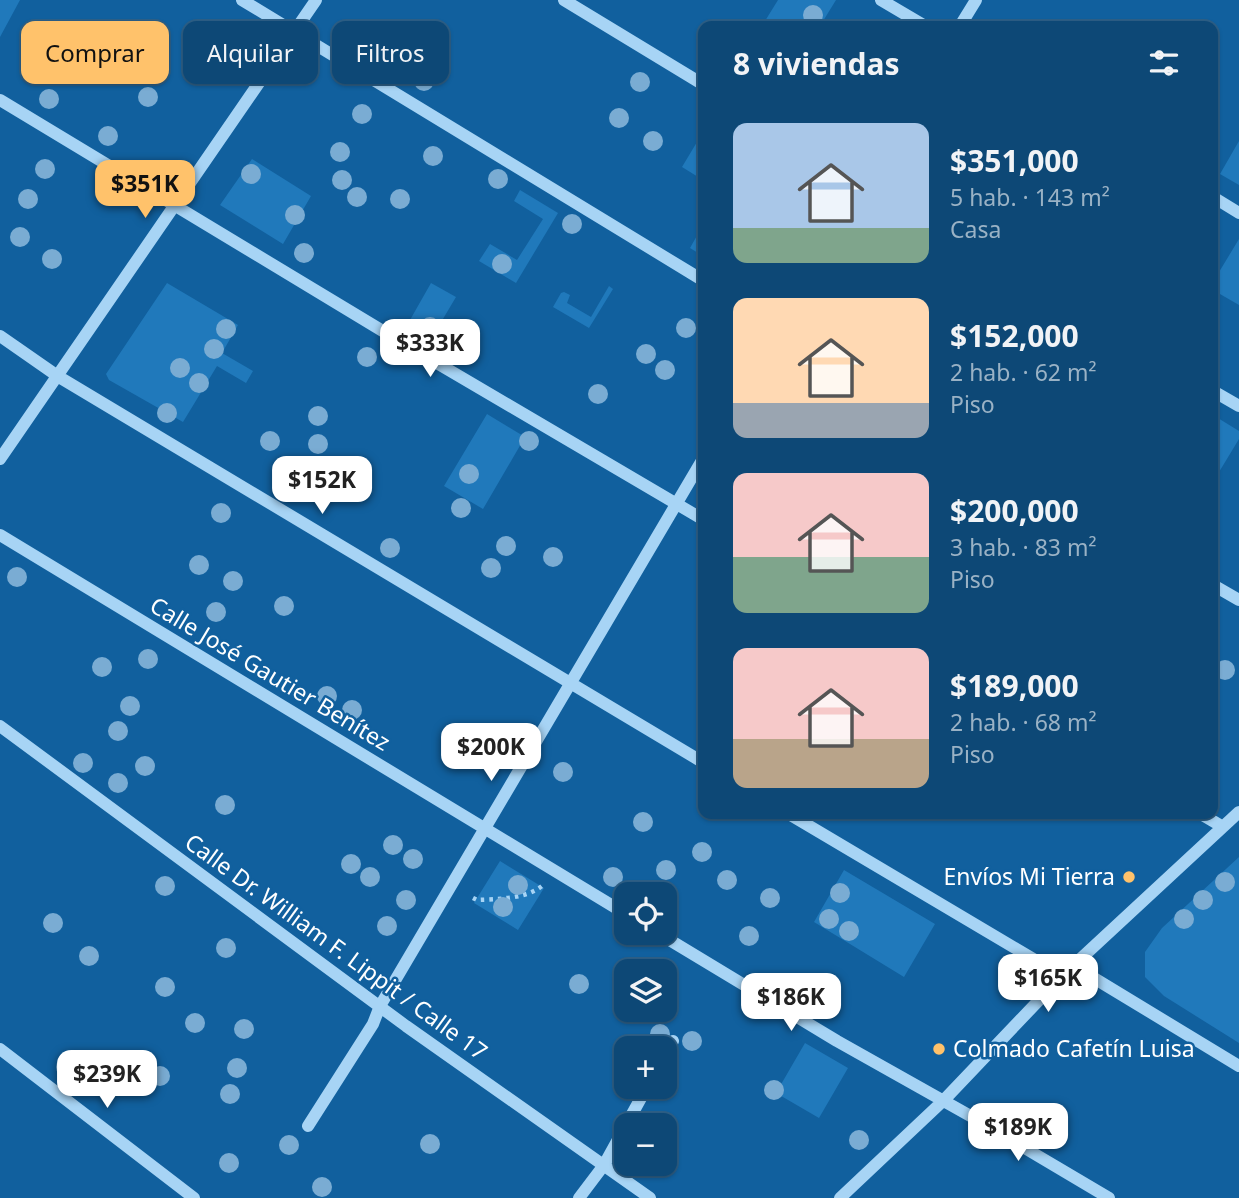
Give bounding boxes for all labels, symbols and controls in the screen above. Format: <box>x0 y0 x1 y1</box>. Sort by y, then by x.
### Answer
chip: Comprar <box>21 21 169 84</box>
chip: Alquilar <box>183 21 318 84</box>
chip: Filtros <box>332 21 449 84</box>
text: 8 viviendas <box>733 43 900 84</box>
icon: filters <box>1145 44 1183 82</box>
text: $351,000 <box>950 140 1079 181</box>
icon: home <box>789 151 873 235</box>
pin: $351K <box>96 160 194 220</box>
text: $351K <box>111 167 179 199</box>
text: 5 hab. · 143 m² <box>950 181 1110 213</box>
text: Casa <box>950 213 1001 245</box>
text: $152,000 <box>950 315 1079 356</box>
pin: $333K <box>381 320 479 379</box>
text: $333K <box>396 326 464 358</box>
icon: home <box>789 326 873 410</box>
text: 2 hab. · 62 m² <box>950 356 1097 388</box>
text: Piso <box>950 388 995 420</box>
pin: $152K <box>273 456 371 516</box>
text: $152K <box>288 463 356 495</box>
text: $200,000 <box>950 490 1079 531</box>
icon: home <box>789 501 873 585</box>
text: 3 hab. · 83 m² <box>950 531 1097 563</box>
text: Piso <box>950 563 995 595</box>
street label: Calle José Gautier Benítez <box>144 589 397 758</box>
text: $189,000 <box>950 665 1079 706</box>
icon: home <box>789 676 873 760</box>
text: 2 hab. · 68 m² <box>950 706 1097 738</box>
pin: $200K <box>442 724 540 783</box>
text: $200K <box>457 730 525 762</box>
text: Piso <box>950 738 995 770</box>
street label: Calle Dr. William F. Lippit / Calle 17 <box>179 825 494 1067</box>
place label: Envíos Mi Tierra <box>944 860 1115 892</box>
marker: Envíos Mi Tierra <box>1121 869 1137 885</box>
map controls <box>614 882 677 1176</box>
button: locate <box>614 882 677 945</box>
pin: $165K <box>999 954 1097 1014</box>
button: layers <box>614 959 677 1022</box>
text: $165K <box>1014 961 1082 993</box>
pin: $186K <box>742 974 840 1033</box>
text: $186K <box>757 980 825 1012</box>
place label: Colmado Cafetín Luisa <box>953 1032 1195 1064</box>
button: + <box>614 1036 677 1099</box>
marker: Colmado Cafetín Luisa <box>931 1041 947 1057</box>
pin: $239K <box>58 1050 156 1110</box>
text: $239K <box>73 1057 141 1089</box>
pin: $189K <box>969 1104 1067 1163</box>
text: $189K <box>984 1110 1052 1142</box>
button: − <box>614 1113 677 1176</box>

